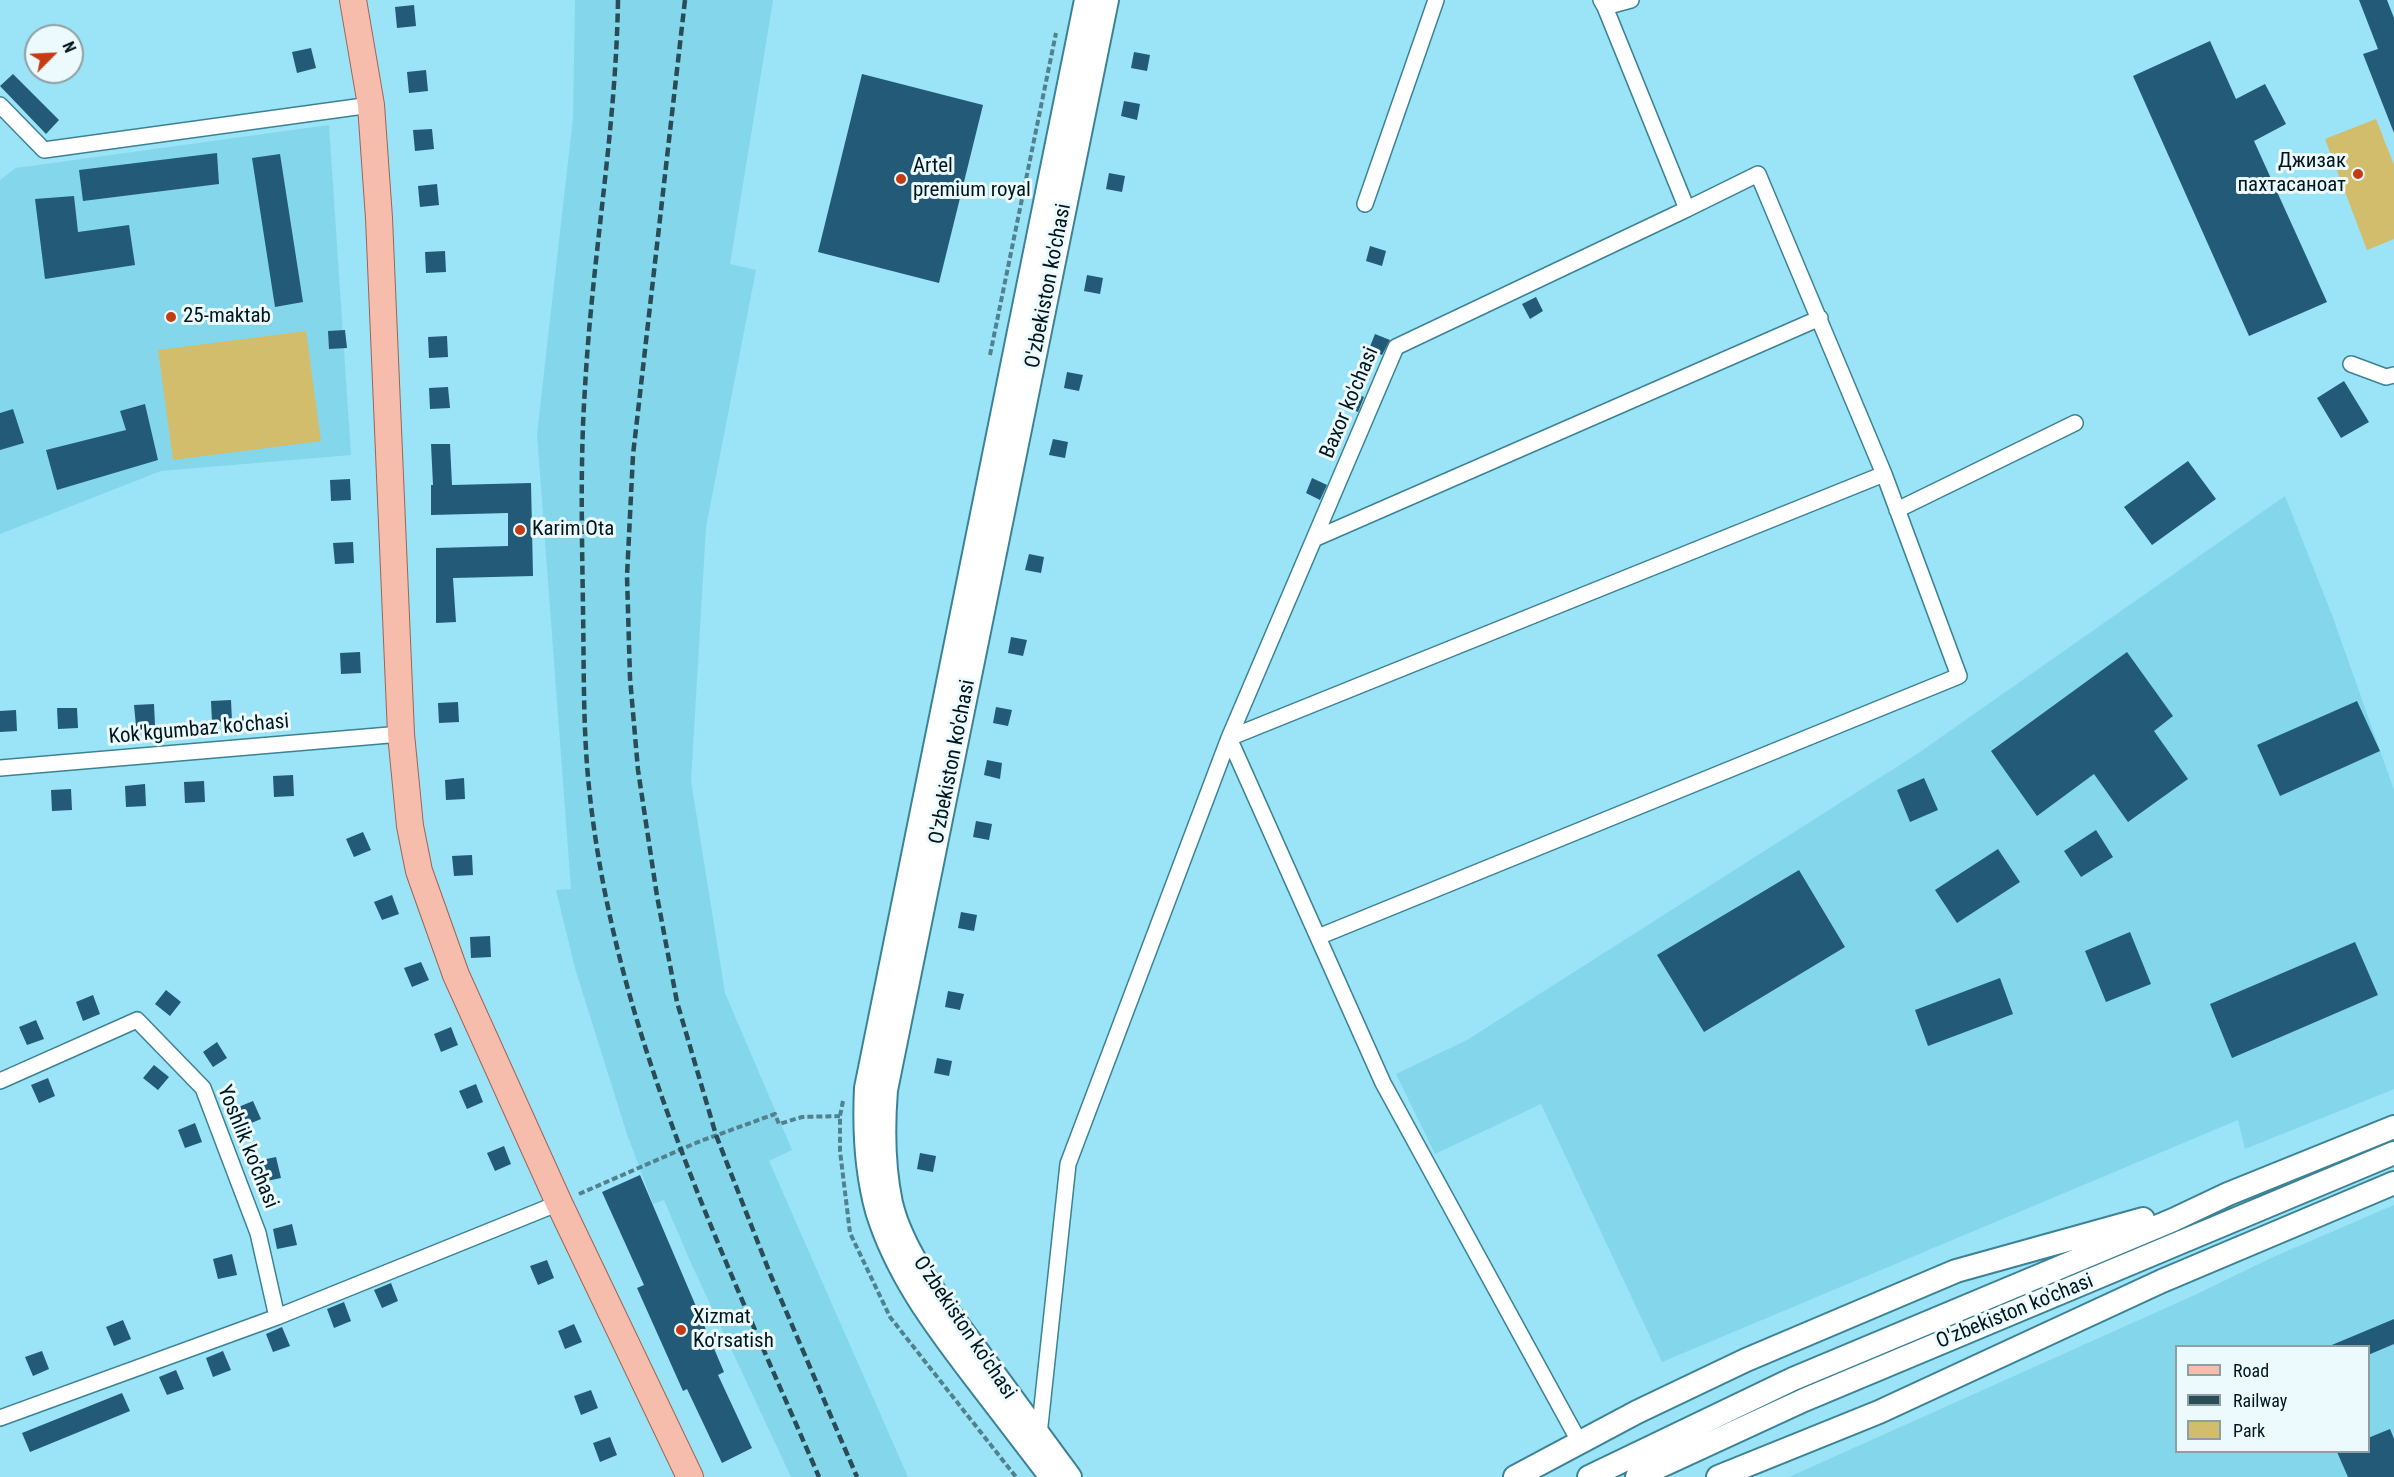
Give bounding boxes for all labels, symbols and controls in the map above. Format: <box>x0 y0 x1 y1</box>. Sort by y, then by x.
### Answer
north arrow <box>24 24 84 84</box>
text: N <box>58 39 80 56</box>
place label: Джизак пахтасаноат <box>2237 149 2346 199</box>
place label: Artel premium royal <box>913 154 1031 204</box>
marker: Джизак пахтасаноат <box>2351 167 2365 181</box>
marker: Artel premium royal <box>894 172 908 186</box>
street label: O'zbekiston ko'chasi <box>1021 202 1077 370</box>
place label: 25-maktab <box>183 304 271 330</box>
marker: 25-maktab <box>164 310 178 324</box>
street label: Baxor ko'chasi <box>1315 344 1385 462</box>
place label: Karim Ota <box>532 517 614 543</box>
marker: Karim Ota <box>513 523 527 537</box>
street label: O'zbekiston ko'chasi <box>925 678 981 846</box>
street label: Kok'kgumbaz ko'chasi <box>108 710 290 750</box>
street label: Yoshlik ko'chasi <box>211 1082 283 1212</box>
street label: O'zbekiston ko'chasi <box>907 1252 1021 1404</box>
street label: O'zbekiston ko'chasi <box>1933 1269 2097 1355</box>
place label: Xizmat Ko'rsatish <box>693 1305 774 1355</box>
marker: Xizmat Ko'rsatish <box>674 1323 688 1337</box>
legend <box>2175 1345 2370 1453</box>
text: Road <box>2233 1360 2269 1381</box>
text: Railway <box>2233 1390 2287 1411</box>
text: Park <box>2233 1420 2265 1441</box>

